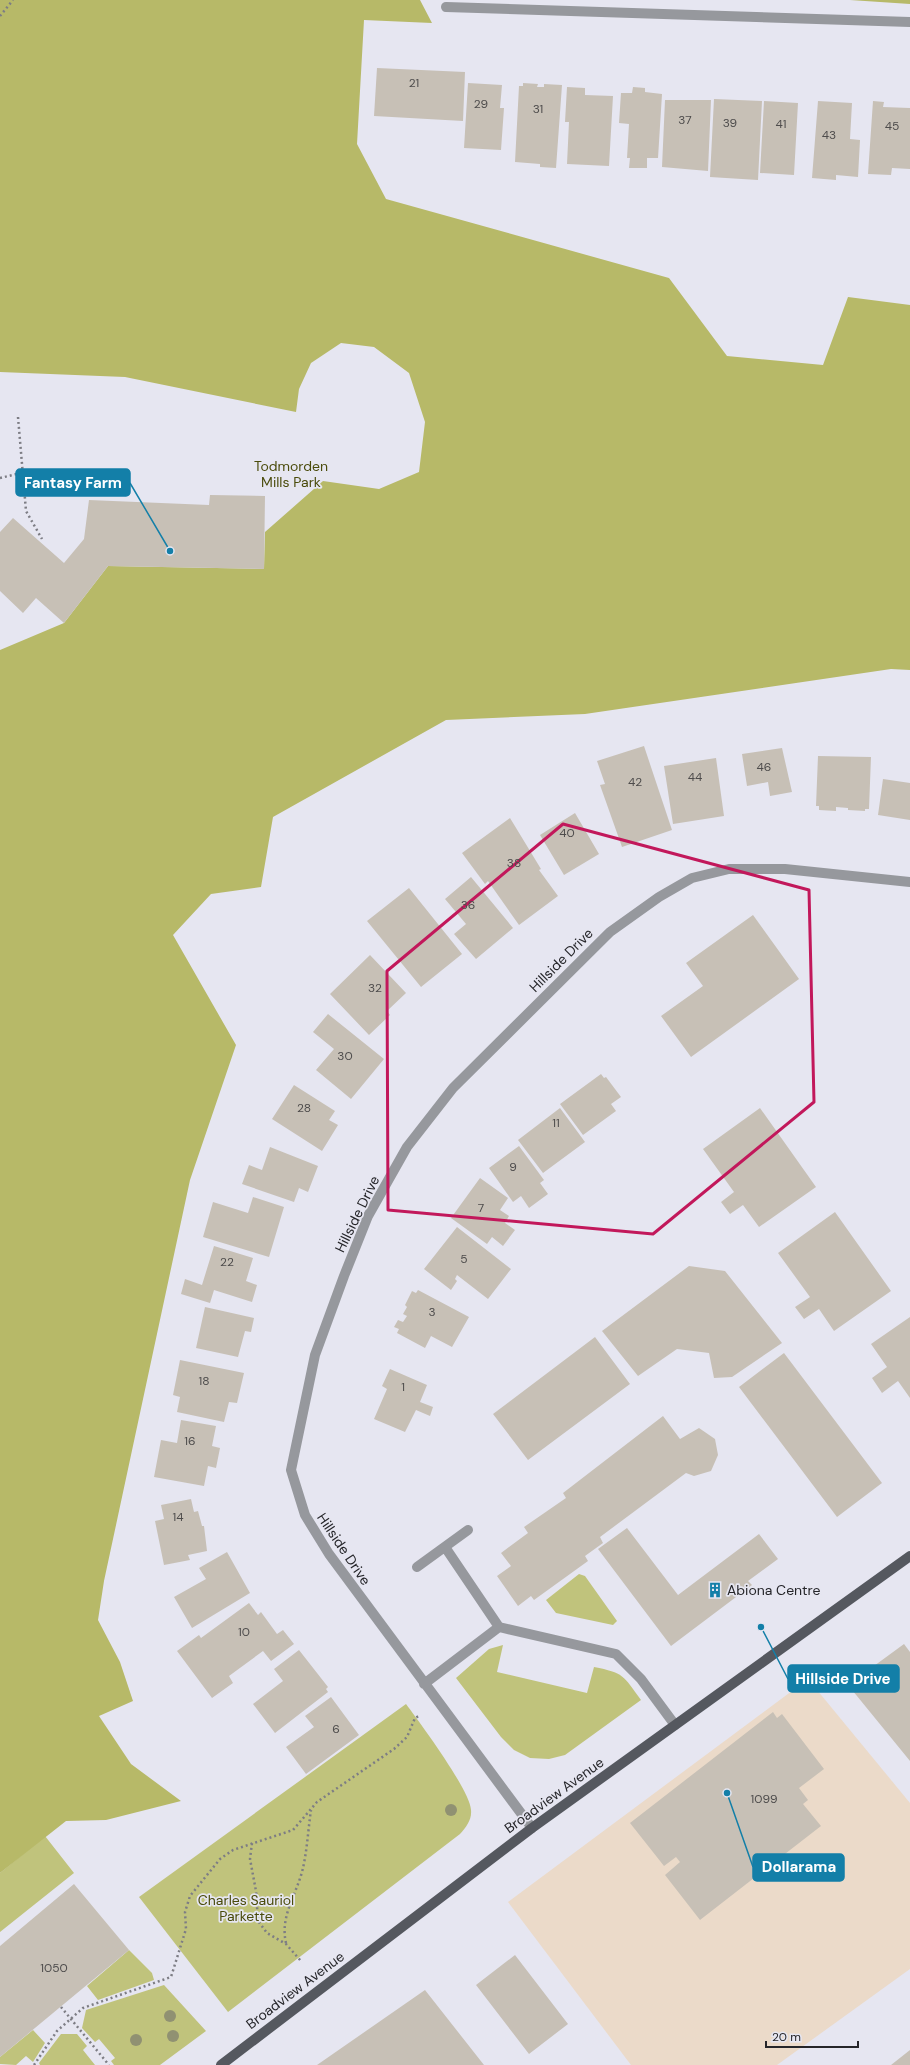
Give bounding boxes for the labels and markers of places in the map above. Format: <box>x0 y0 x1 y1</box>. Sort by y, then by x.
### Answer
callout: Fantasy Farm <box>16 469 130 496</box>
building icon: Abiona Centre <box>706 1581 724 1599</box>
place label: Abiona Centre <box>727 1581 821 1599</box>
callout: Hillside Drive <box>788 1665 899 1692</box>
callout: Dollarama <box>753 1854 844 1881</box>

